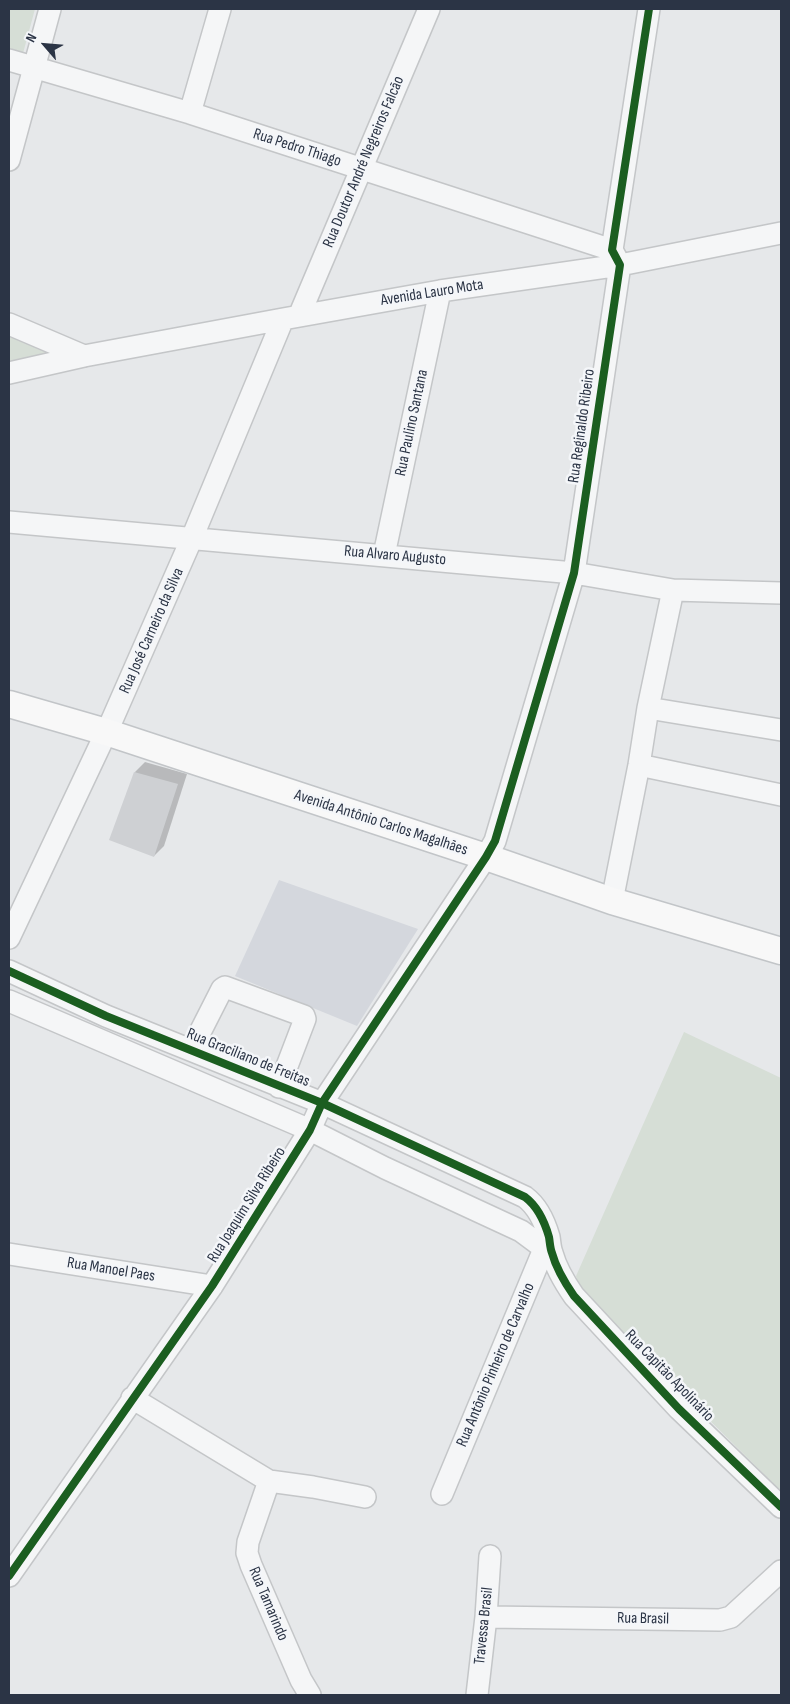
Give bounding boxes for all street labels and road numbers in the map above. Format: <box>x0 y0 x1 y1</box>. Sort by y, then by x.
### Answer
street label: Rua Doutor André Negreiros Falcão <box>319 73 409 251</box>
street label: Rua Pedro Thiago <box>251 125 343 171</box>
street label: Avenida Lauro Mota <box>379 275 485 311</box>
street label: Rua Paulino Santana <box>391 368 433 478</box>
street label: Rua Reginaldo Ribeiro <box>564 368 600 484</box>
street label: Rua Alvaro Augusto <box>343 542 447 570</box>
street label: Rua José Carneiro da Silva <box>116 565 188 697</box>
street label: Avenida Antônio Carlos Magalhães <box>292 786 470 860</box>
street label: Rua Graciliano de Freitas <box>184 1025 312 1091</box>
street label: Rua Joaquim Silva Ribeiro <box>204 1144 290 1266</box>
street label: Rua Manoel Paes <box>66 1254 156 1286</box>
street label: Rua Antônio Pinheiro de Carvalho <box>453 1280 539 1450</box>
street label: Rua Capitão Apolinário <box>620 1326 718 1426</box>
street label: Rua Tamarindo <box>244 1564 292 1644</box>
street label: Travessa Brasil <box>470 1586 498 1666</box>
street label: Rua Brasil <box>617 1609 669 1629</box>

